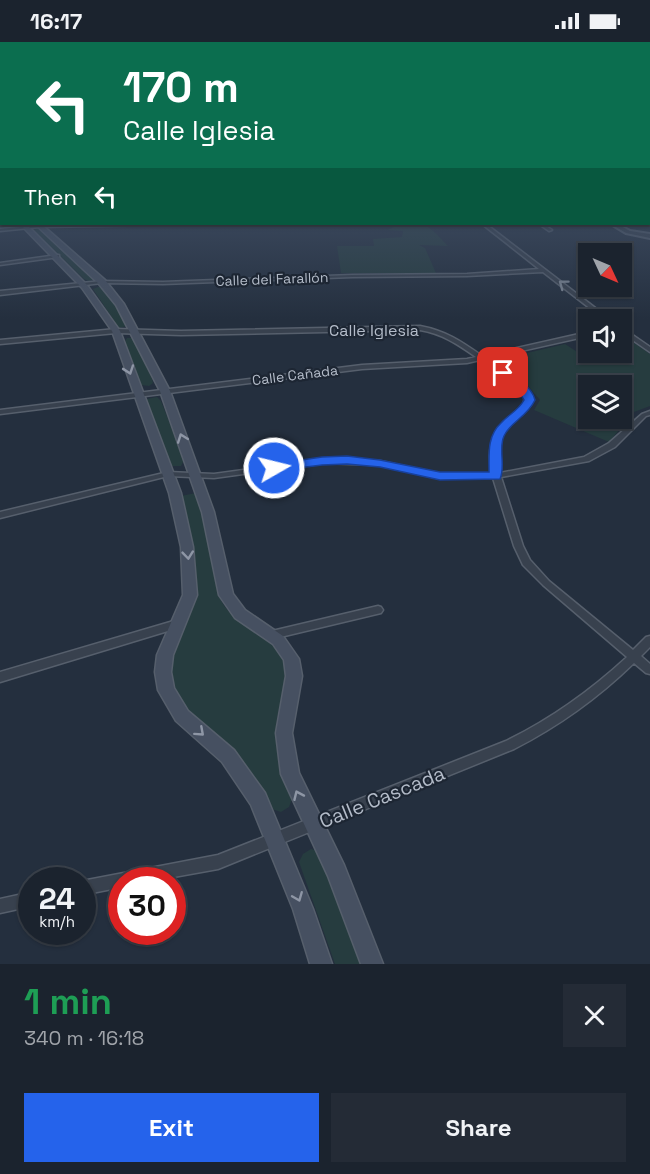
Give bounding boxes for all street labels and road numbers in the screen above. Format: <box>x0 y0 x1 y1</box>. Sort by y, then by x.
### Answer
street label: Calle del Farallón <box>215 268 329 290</box>
street label: Calle Iglesia <box>329 320 419 341</box>
street label: Calle Cañada <box>251 361 339 389</box>
street label: Calle Cascada <box>315 760 449 834</box>

